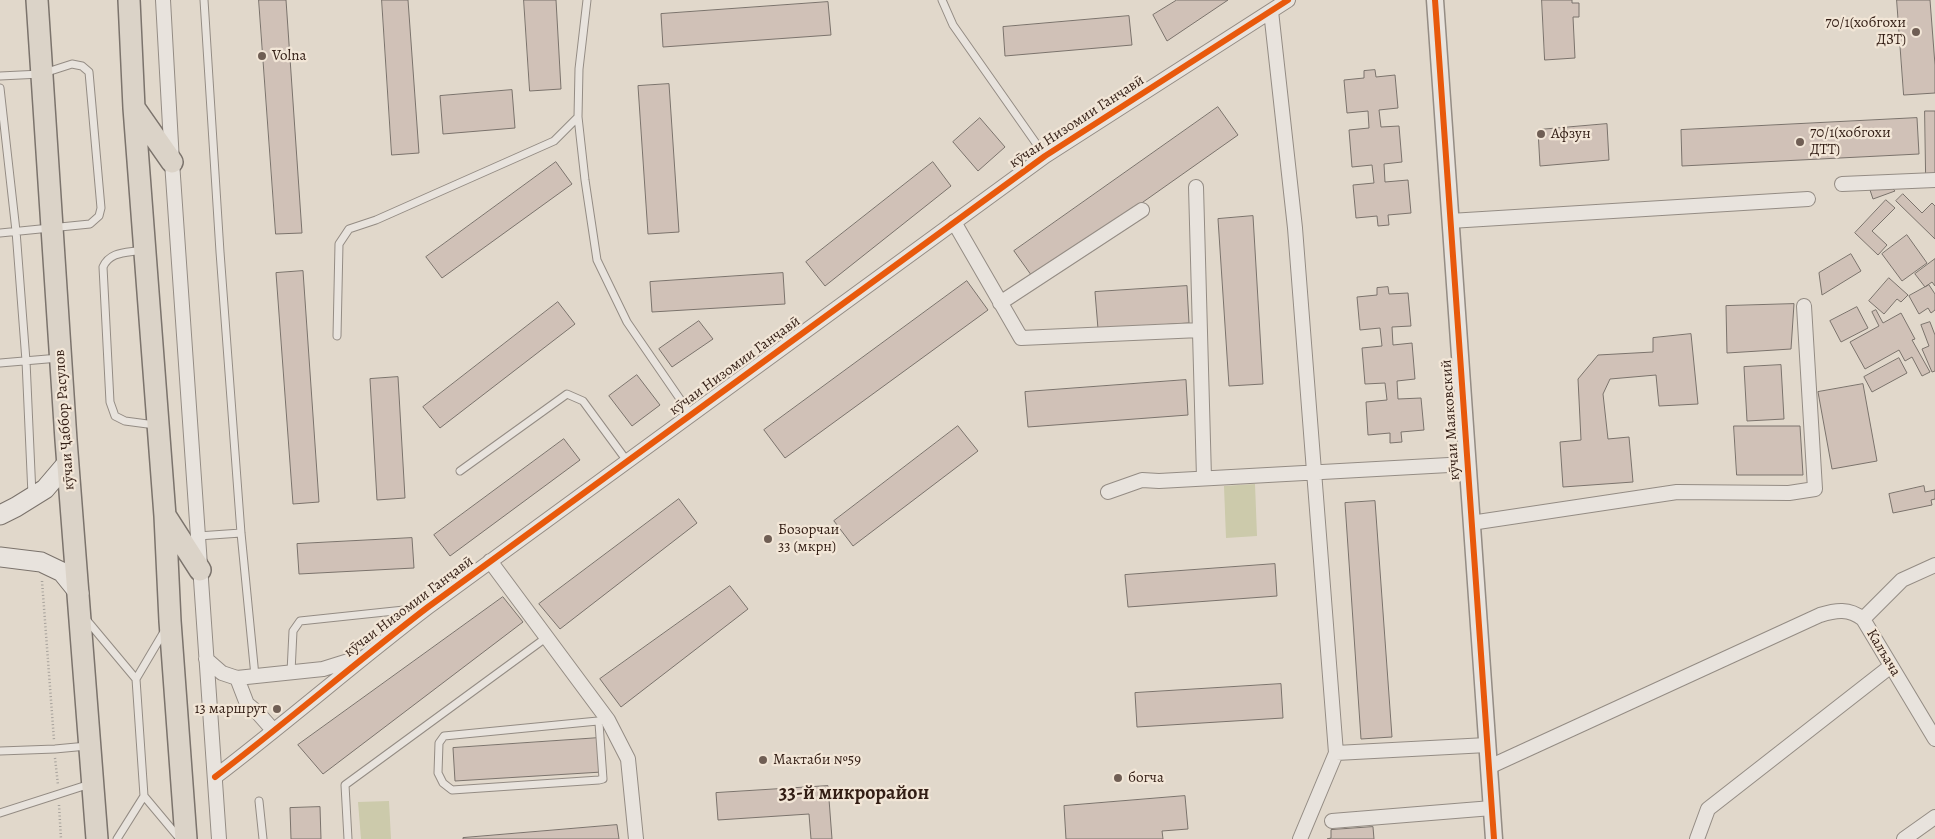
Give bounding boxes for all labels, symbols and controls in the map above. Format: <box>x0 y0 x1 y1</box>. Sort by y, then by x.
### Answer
place label: 70/1(хобгохи ДЗТ) <box>1825 14 1906 49</box>
marker: 70/1(хобгохи ДЗТ) <box>1910 26 1922 38</box>
place label: Volna <box>272 47 306 65</box>
marker: Volna <box>256 50 268 62</box>
street label: кӯчаи Низомии Ганҷавӣ <box>1006 72 1148 172</box>
place label: 70/1(хобгохи ДТТ) <box>1810 124 1891 159</box>
place label: Афзун <box>1551 125 1591 143</box>
marker: Афзун <box>1535 128 1547 140</box>
marker: 70/1(хобгохи ДТТ) <box>1794 136 1806 148</box>
street label: кӯчаи Низомии Ганҷавӣ <box>666 313 804 419</box>
street label: кӯчаи Ҷаббор Расулов <box>51 349 79 491</box>
street label: кӯчаи Маяковский <box>1438 359 1464 481</box>
place label: Бозорчаи 33 (мкрн) <box>778 521 839 556</box>
marker: Бозорчаи 33 (мкрн) <box>762 533 774 545</box>
street label: кӯчаи Низомии Ганҷавӣ <box>341 553 477 661</box>
street label: Калъача <box>1862 626 1904 680</box>
place label: 13 маршрут <box>194 700 267 718</box>
marker: 13 маршрут <box>271 703 283 715</box>
place label: Мактаби №59 <box>773 751 861 769</box>
marker: Мактаби №59 <box>757 754 769 766</box>
place label: богча <box>1128 769 1164 787</box>
marker: богча <box>1112 772 1124 784</box>
district label: 33-й микрорайон <box>779 782 929 806</box>

